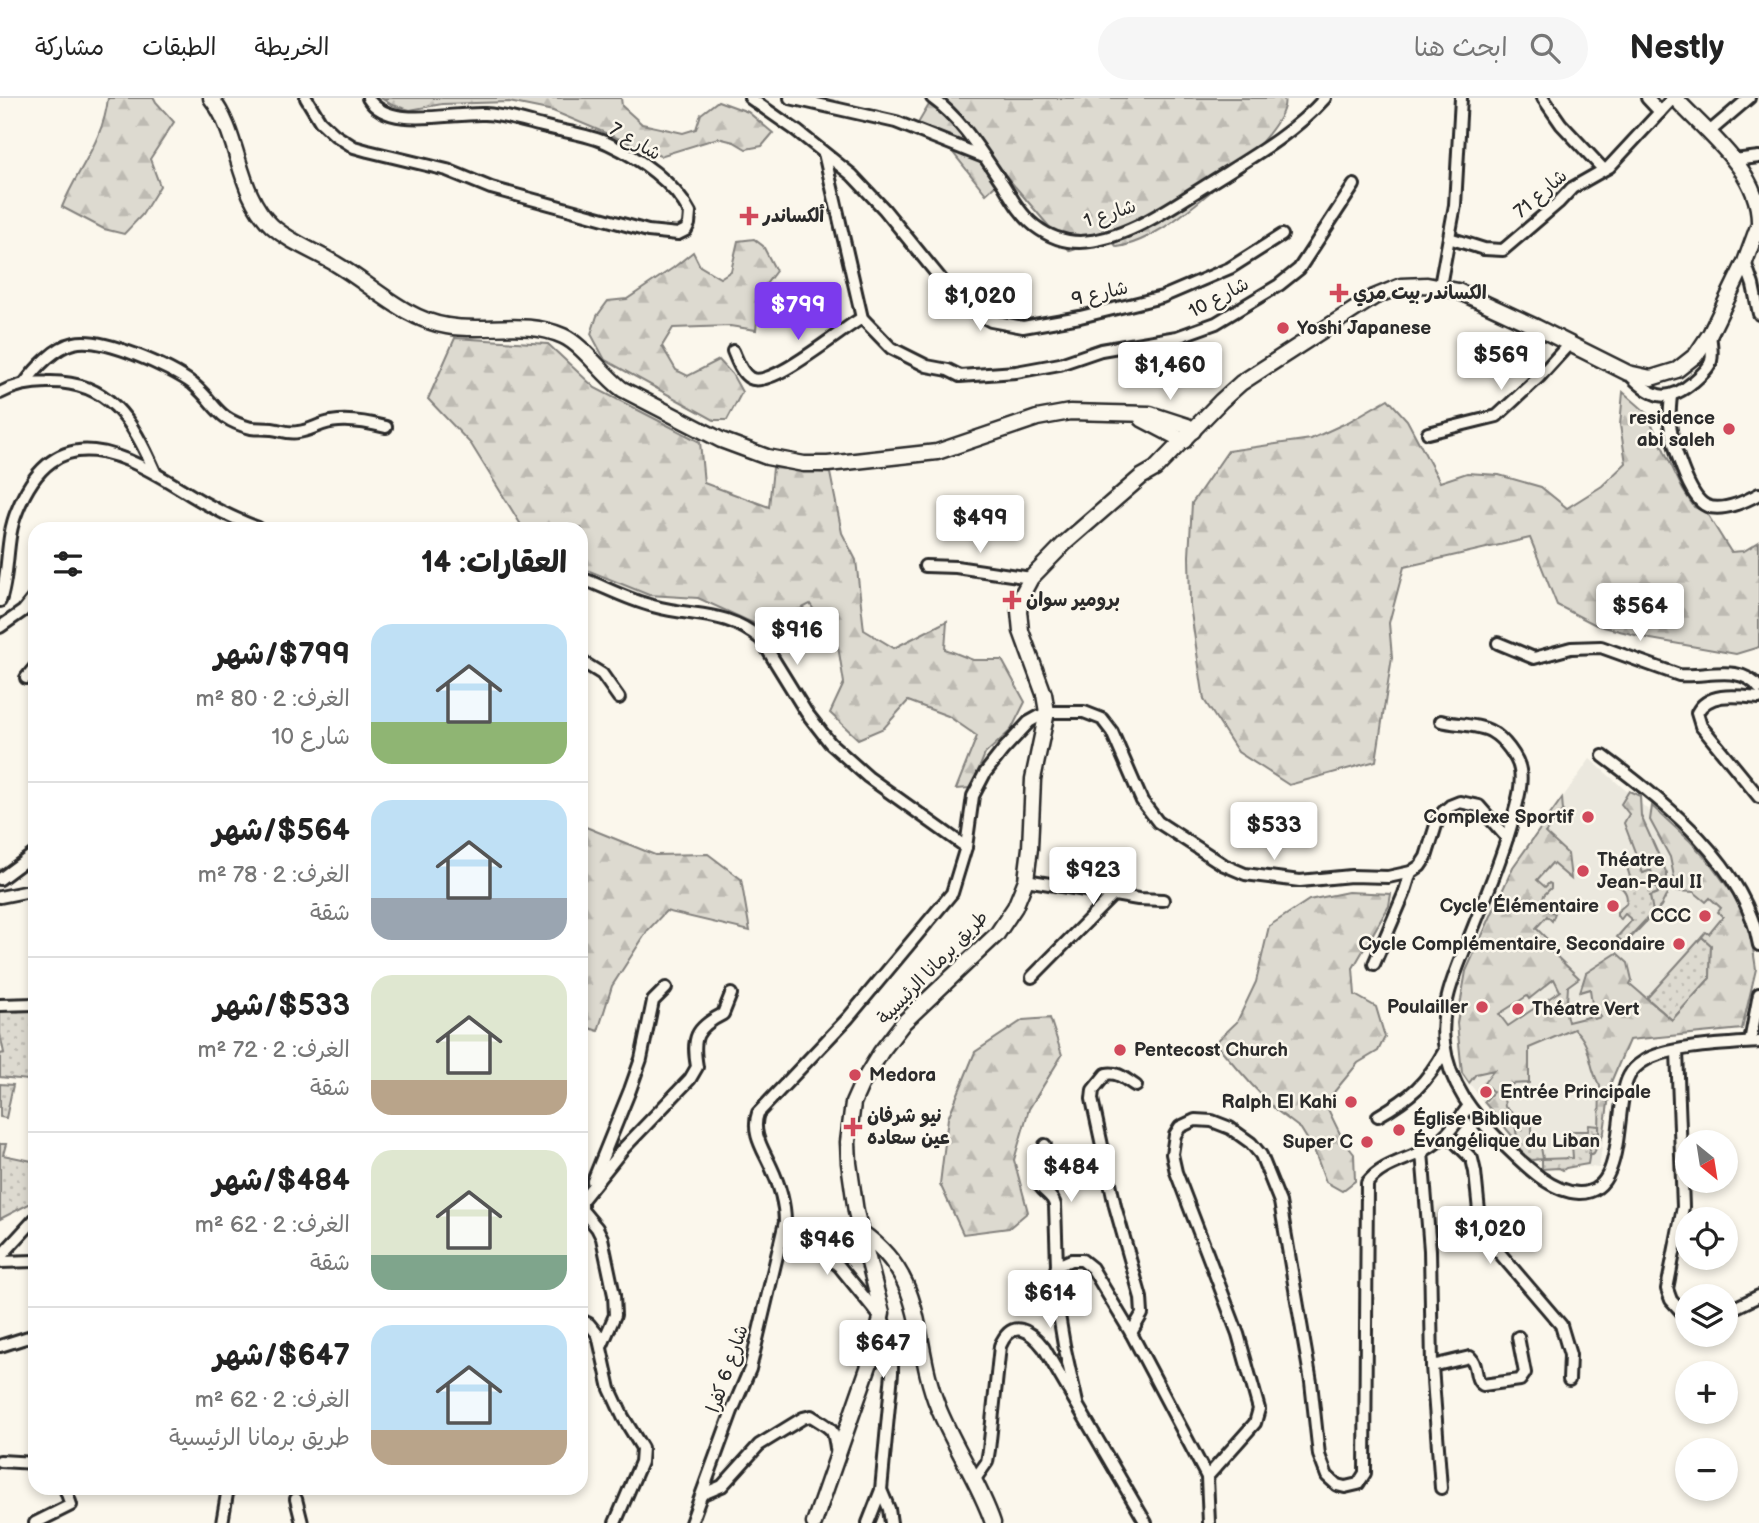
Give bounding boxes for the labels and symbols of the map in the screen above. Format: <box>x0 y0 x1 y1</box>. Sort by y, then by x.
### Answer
street label: شارع 7 <box>605 118 665 167</box>
street label: شارع 71 <box>1510 165 1573 224</box>
street label: شارع 1 <box>1081 195 1139 234</box>
place label: ألكساندر <box>762 204 825 228</box>
marker: ألكساندر <box>741 208 757 224</box>
street label: شارع 10 <box>1185 273 1253 324</box>
pin: $1,020 <box>923 274 1037 333</box>
street label: شارع 9 <box>1070 276 1131 313</box>
pin: $799 <box>757 282 839 342</box>
place label: الكساندر بيت مري <box>1353 282 1487 307</box>
marker: الكساندر بيت مري <box>1331 285 1347 301</box>
place label: Yoshi Japanese <box>1297 317 1431 340</box>
marker: Yoshi Japanese <box>1275 320 1291 336</box>
pin: $569 <box>1460 332 1542 392</box>
pin: $1,460 <box>1113 342 1227 402</box>
place label: residence abi saleh <box>1629 407 1715 452</box>
marker: residence abi saleh <box>1721 421 1737 437</box>
pin: $499 <box>939 496 1021 555</box>
pin: $564 <box>1599 584 1681 643</box>
place label: برومير سوان <box>1026 589 1120 612</box>
marker: برومير سوان <box>1004 592 1020 608</box>
pin: $916 <box>756 608 838 667</box>
pin: $533 <box>1233 802 1315 862</box>
place label: Complexe Sportif <box>1424 806 1575 829</box>
marker: Complexe Sportif <box>1580 809 1596 825</box>
pin: $923 <box>1052 848 1134 907</box>
place label: Théatre Jean-Paul II <box>1597 849 1702 894</box>
marker: Théatre Jean-Paul II <box>1575 863 1591 879</box>
place label: Cycle Élémentaire <box>1440 894 1599 918</box>
marker: Cycle Élémentaire <box>1605 898 1621 914</box>
place label: CCC <box>1651 905 1691 928</box>
street label: طريق برمانا الرئيسية <box>873 906 993 1030</box>
marker: CCC <box>1697 908 1713 924</box>
place label: Cycle Complémentaire, Secondaire <box>1359 933 1665 956</box>
marker: Cycle Complémentaire, Secondaire <box>1671 936 1687 952</box>
place label: Poulailler <box>1387 996 1468 1019</box>
place label: Théatre Vert <box>1532 998 1640 1021</box>
marker: Poulailler <box>1474 999 1490 1015</box>
marker: Théatre Vert <box>1510 1001 1526 1017</box>
place label: Pentecost Church <box>1134 1039 1288 1062</box>
marker: Pentecost Church <box>1112 1042 1128 1058</box>
place label: Medora <box>869 1064 936 1087</box>
marker: Medora <box>847 1067 863 1083</box>
place label: Entrée Principale <box>1500 1081 1651 1104</box>
marker: Entrée Principale <box>1478 1084 1494 1100</box>
place label: Ralph El Kahi <box>1222 1091 1337 1114</box>
marker: Ralph El Kahi <box>1343 1094 1359 1110</box>
place label: نيو شرفان عين سعاده <box>867 1105 950 1150</box>
place label: Église Biblique Évangélique du Liban <box>1413 1107 1600 1153</box>
marker: نيو شرفان عين سعاده <box>845 1119 861 1135</box>
marker: Église Biblique Évangélique du Liban <box>1391 1122 1407 1138</box>
north arrow <box>1675 1130 1738 1194</box>
place label: Super C <box>1283 1131 1353 1154</box>
marker: Super C <box>1359 1134 1375 1150</box>
pin: $484 <box>1030 1144 1112 1204</box>
pin: $1,020 <box>1433 1206 1547 1266</box>
pin: $946 <box>786 1218 868 1277</box>
pin: $614 <box>1009 1270 1091 1330</box>
pin: $647 <box>842 1320 924 1380</box>
street label: شارع 6 كفرا <box>702 1322 755 1416</box>

